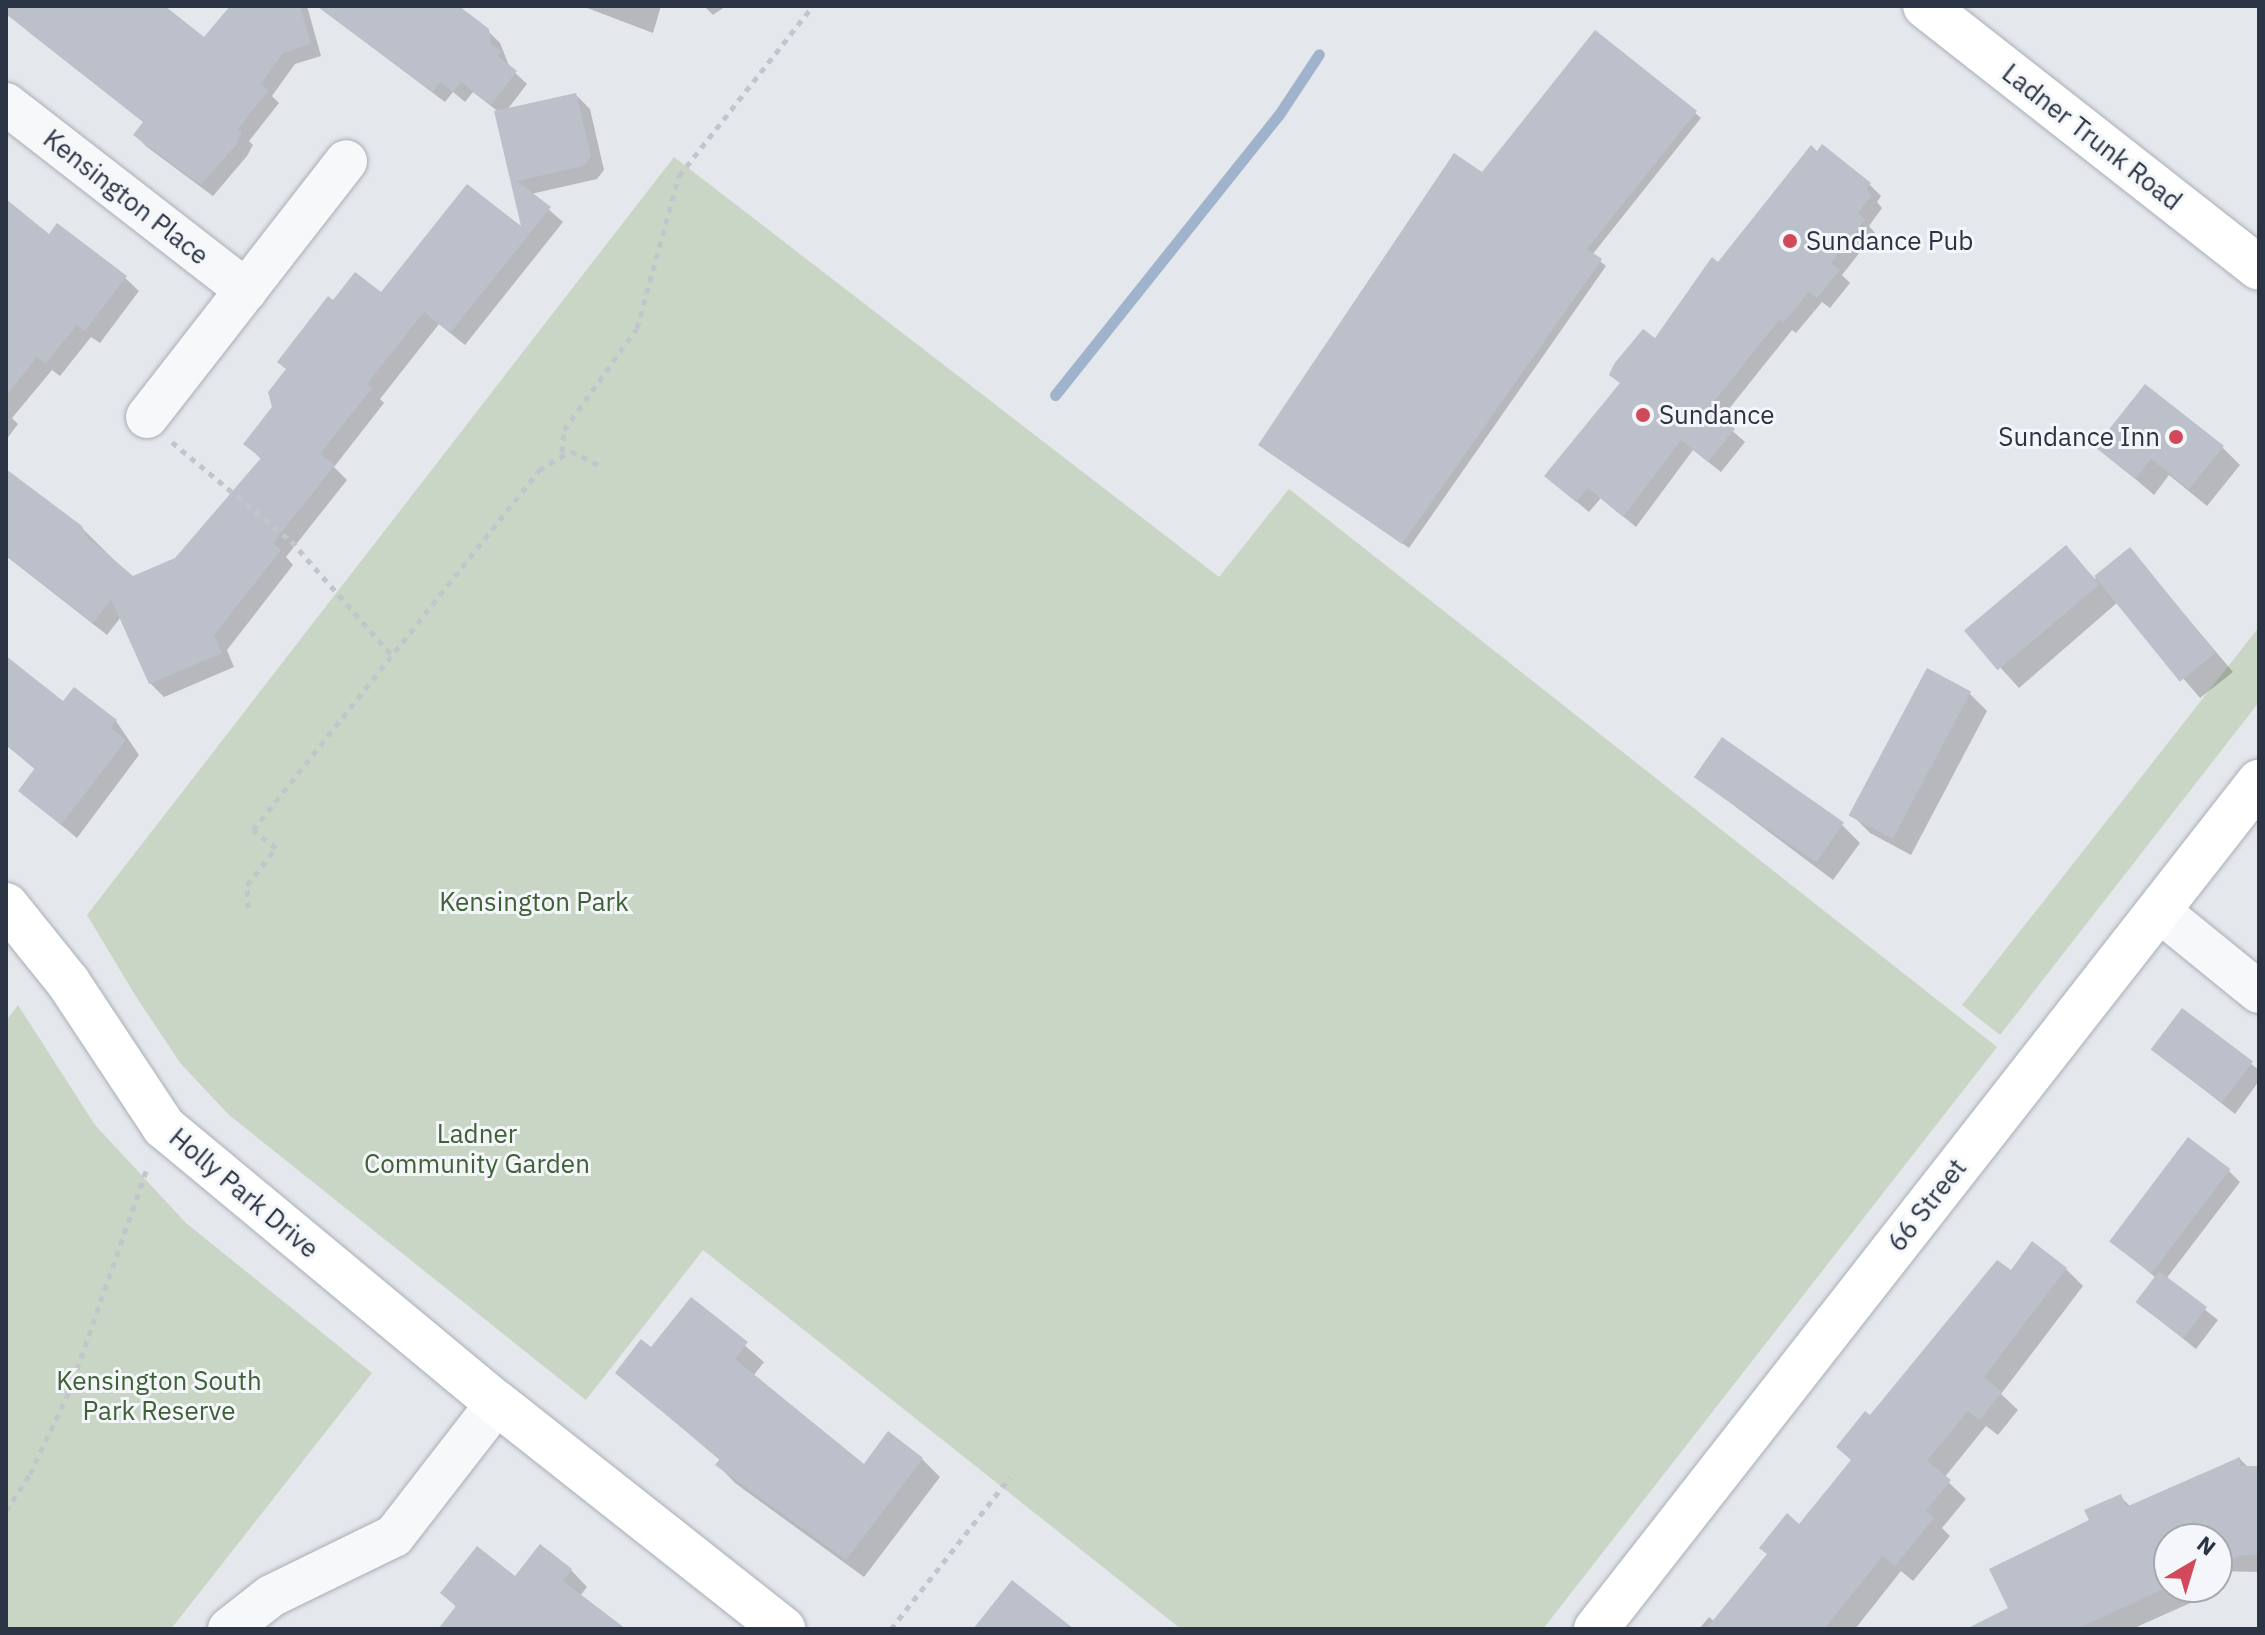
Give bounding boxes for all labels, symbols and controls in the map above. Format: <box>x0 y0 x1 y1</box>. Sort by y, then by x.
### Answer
street label: Ladner Trunk Road <box>1996 57 2188 217</box>
street label: Kensington Place <box>37 123 215 271</box>
place label: Sundance Pub <box>1806 225 1973 257</box>
marker: Sundance Pub <box>1781 232 1799 250</box>
place label: Sundance <box>1659 399 1775 431</box>
marker: Sundance <box>1634 406 1652 424</box>
place label: Sundance Inn <box>1998 421 2160 453</box>
marker: Sundance Inn <box>2167 428 2185 446</box>
park label: Kensington Park <box>439 886 629 918</box>
park label: Ladner Community Garden <box>364 1118 590 1180</box>
street label: Holly Park Drive <box>163 1122 325 1264</box>
street label: 66 Street <box>1881 1153 1973 1257</box>
park label: Kensington South Park Reserve <box>56 1365 262 1426</box>
north arrow <box>2153 1523 2233 1603</box>
text: N <box>2192 1529 2222 1562</box>

